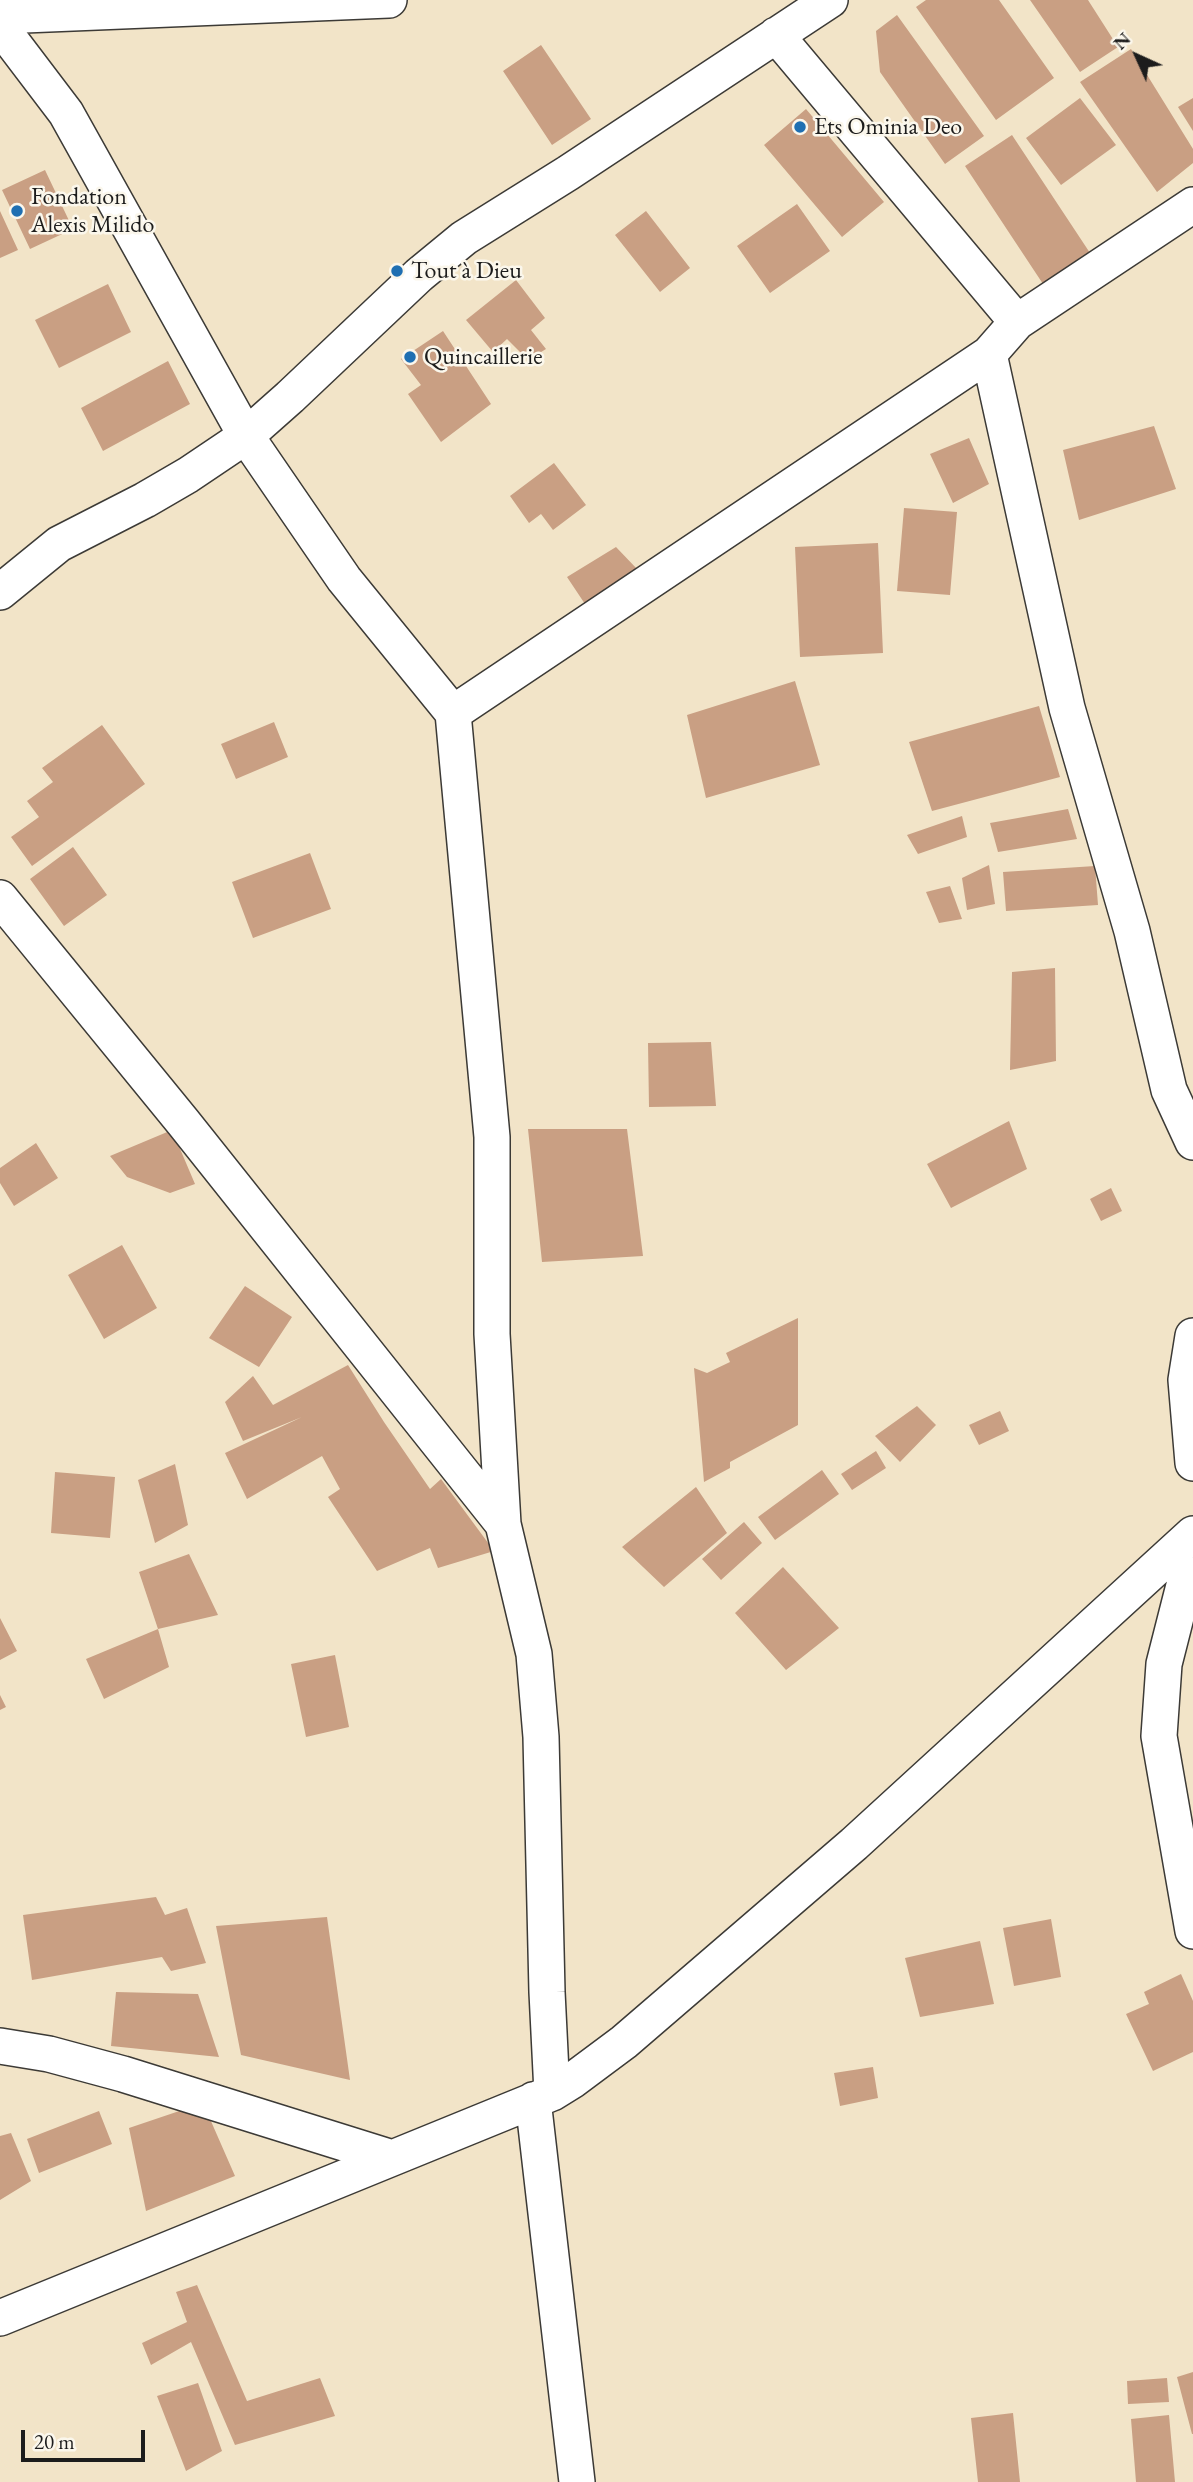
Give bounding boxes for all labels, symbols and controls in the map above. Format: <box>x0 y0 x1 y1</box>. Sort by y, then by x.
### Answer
north arrow <box>1102 21 1172 91</box>
text: N <box>1108 27 1136 55</box>
place label: Ets Ominia Deo <box>814 113 962 141</box>
marker: Ets Ominia Deo <box>792 119 808 135</box>
place label: Fondation Alexis Milido <box>31 183 154 239</box>
marker: Fondation Alexis Milido <box>9 203 25 219</box>
place label: Tout à Dieu <box>411 257 522 285</box>
marker: Tout à Dieu <box>389 263 405 279</box>
place label: Quincaillerie <box>424 343 543 371</box>
marker: Quincaillerie <box>402 349 418 365</box>
scale bar <box>24 2416 149 2460</box>
text: 20 m <box>34 2428 75 2455</box>

